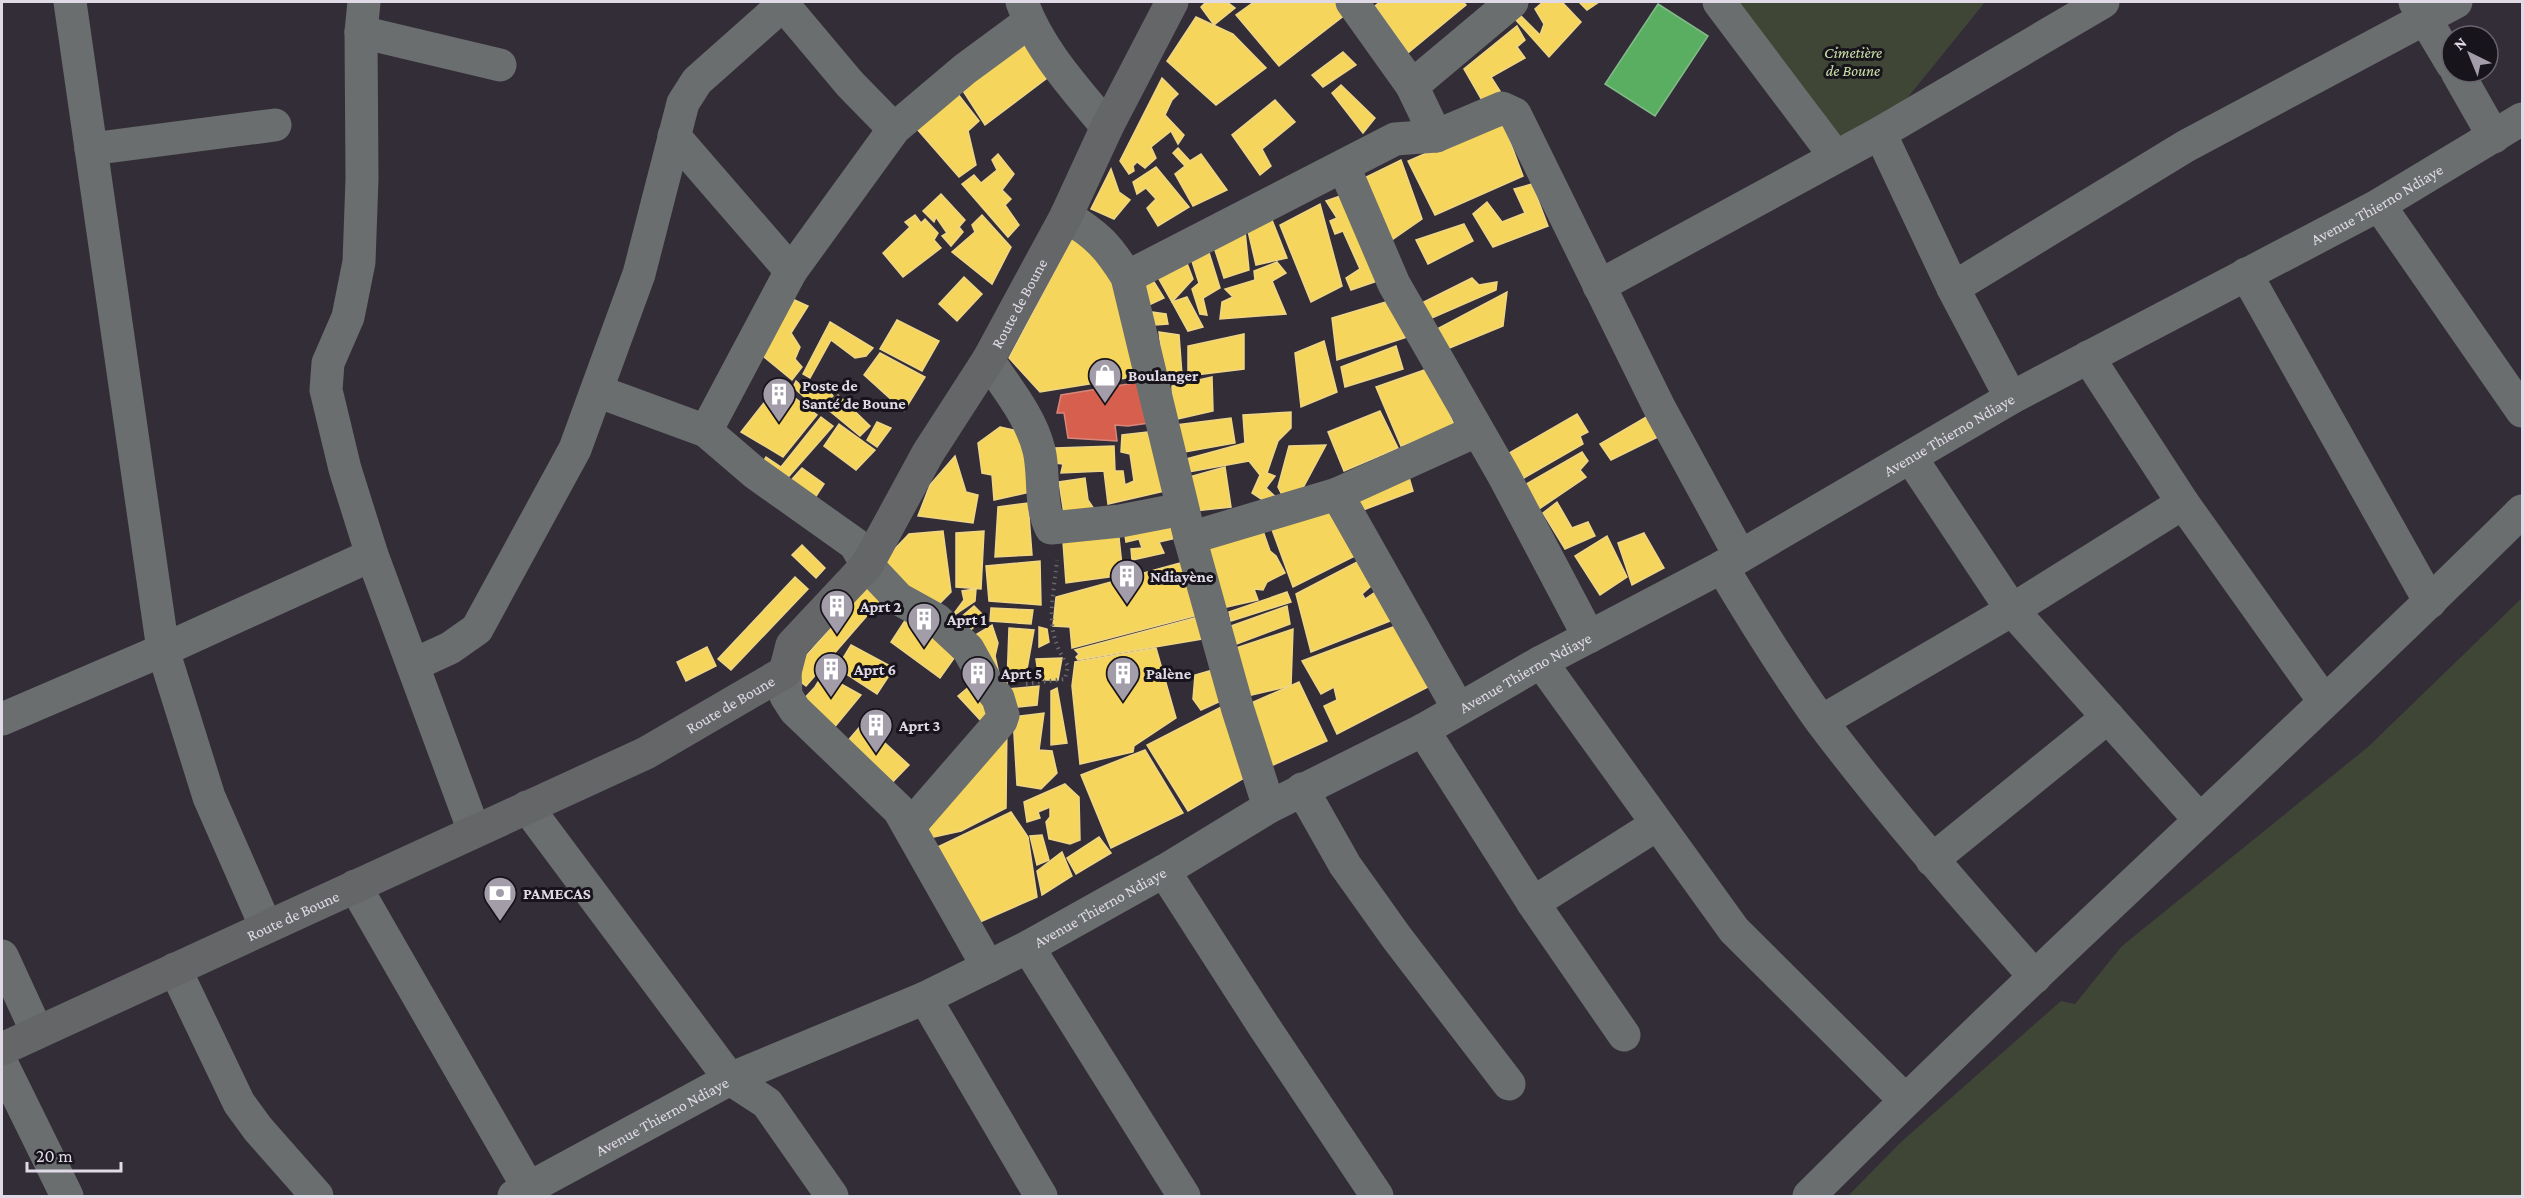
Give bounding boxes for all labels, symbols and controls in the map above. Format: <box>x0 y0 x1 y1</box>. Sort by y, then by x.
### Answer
north arrow <box>2440 24 2500 84</box>
text: N <box>2450 33 2470 53</box>
park label: Cimetière de Boune <box>1824 44 1882 79</box>
street label: Avenue Thierno Ndiaye <box>2308 161 2446 248</box>
street label: Route de Boune <box>988 256 1050 351</box>
shop icon: Boulanger <box>1087 357 1123 404</box>
place label: Boulanger <box>1128 367 1199 384</box>
building icon: Poste de Santé de Boune <box>761 376 797 423</box>
place label: Poste de Santé de Boune <box>802 377 906 412</box>
street label: Avenue Thierno Ndiaye <box>1881 390 2017 480</box>
building icon: Ndiayène <box>1109 558 1145 605</box>
place label: Ndiayène <box>1150 568 1214 585</box>
building icon: Aprt 2 <box>819 588 855 635</box>
place label: Aprt 2 <box>859 598 902 615</box>
building icon: Aprt 1 <box>906 601 942 648</box>
place label: Aprt 1 <box>946 611 987 628</box>
street label: Avenue Thierno Ndiaye <box>1456 629 1594 716</box>
building icon: Aprt 6 <box>813 651 849 698</box>
building icon: Aprt 5 <box>960 655 996 702</box>
building icon: Palène <box>1105 655 1141 702</box>
place label: Aprt 6 <box>853 661 896 678</box>
place label: Aprt 5 <box>1000 665 1043 682</box>
place label: Palène <box>1146 665 1192 682</box>
street label: Route de Boune <box>683 672 778 737</box>
building icon: Aprt 3 <box>858 707 894 754</box>
place label: Aprt 3 <box>898 717 941 734</box>
street label: Avenue Thierno Ndiaye <box>1031 864 1169 951</box>
bank icon: PAMECAS <box>482 875 518 922</box>
place label: PAMECAS <box>523 885 591 902</box>
street label: Route de Boune <box>244 887 342 944</box>
street label: Avenue Thierno Ndiaye <box>593 1074 731 1159</box>
scale bar <box>27 1135 122 1173</box>
text: 20 m <box>36 1146 73 1166</box>

